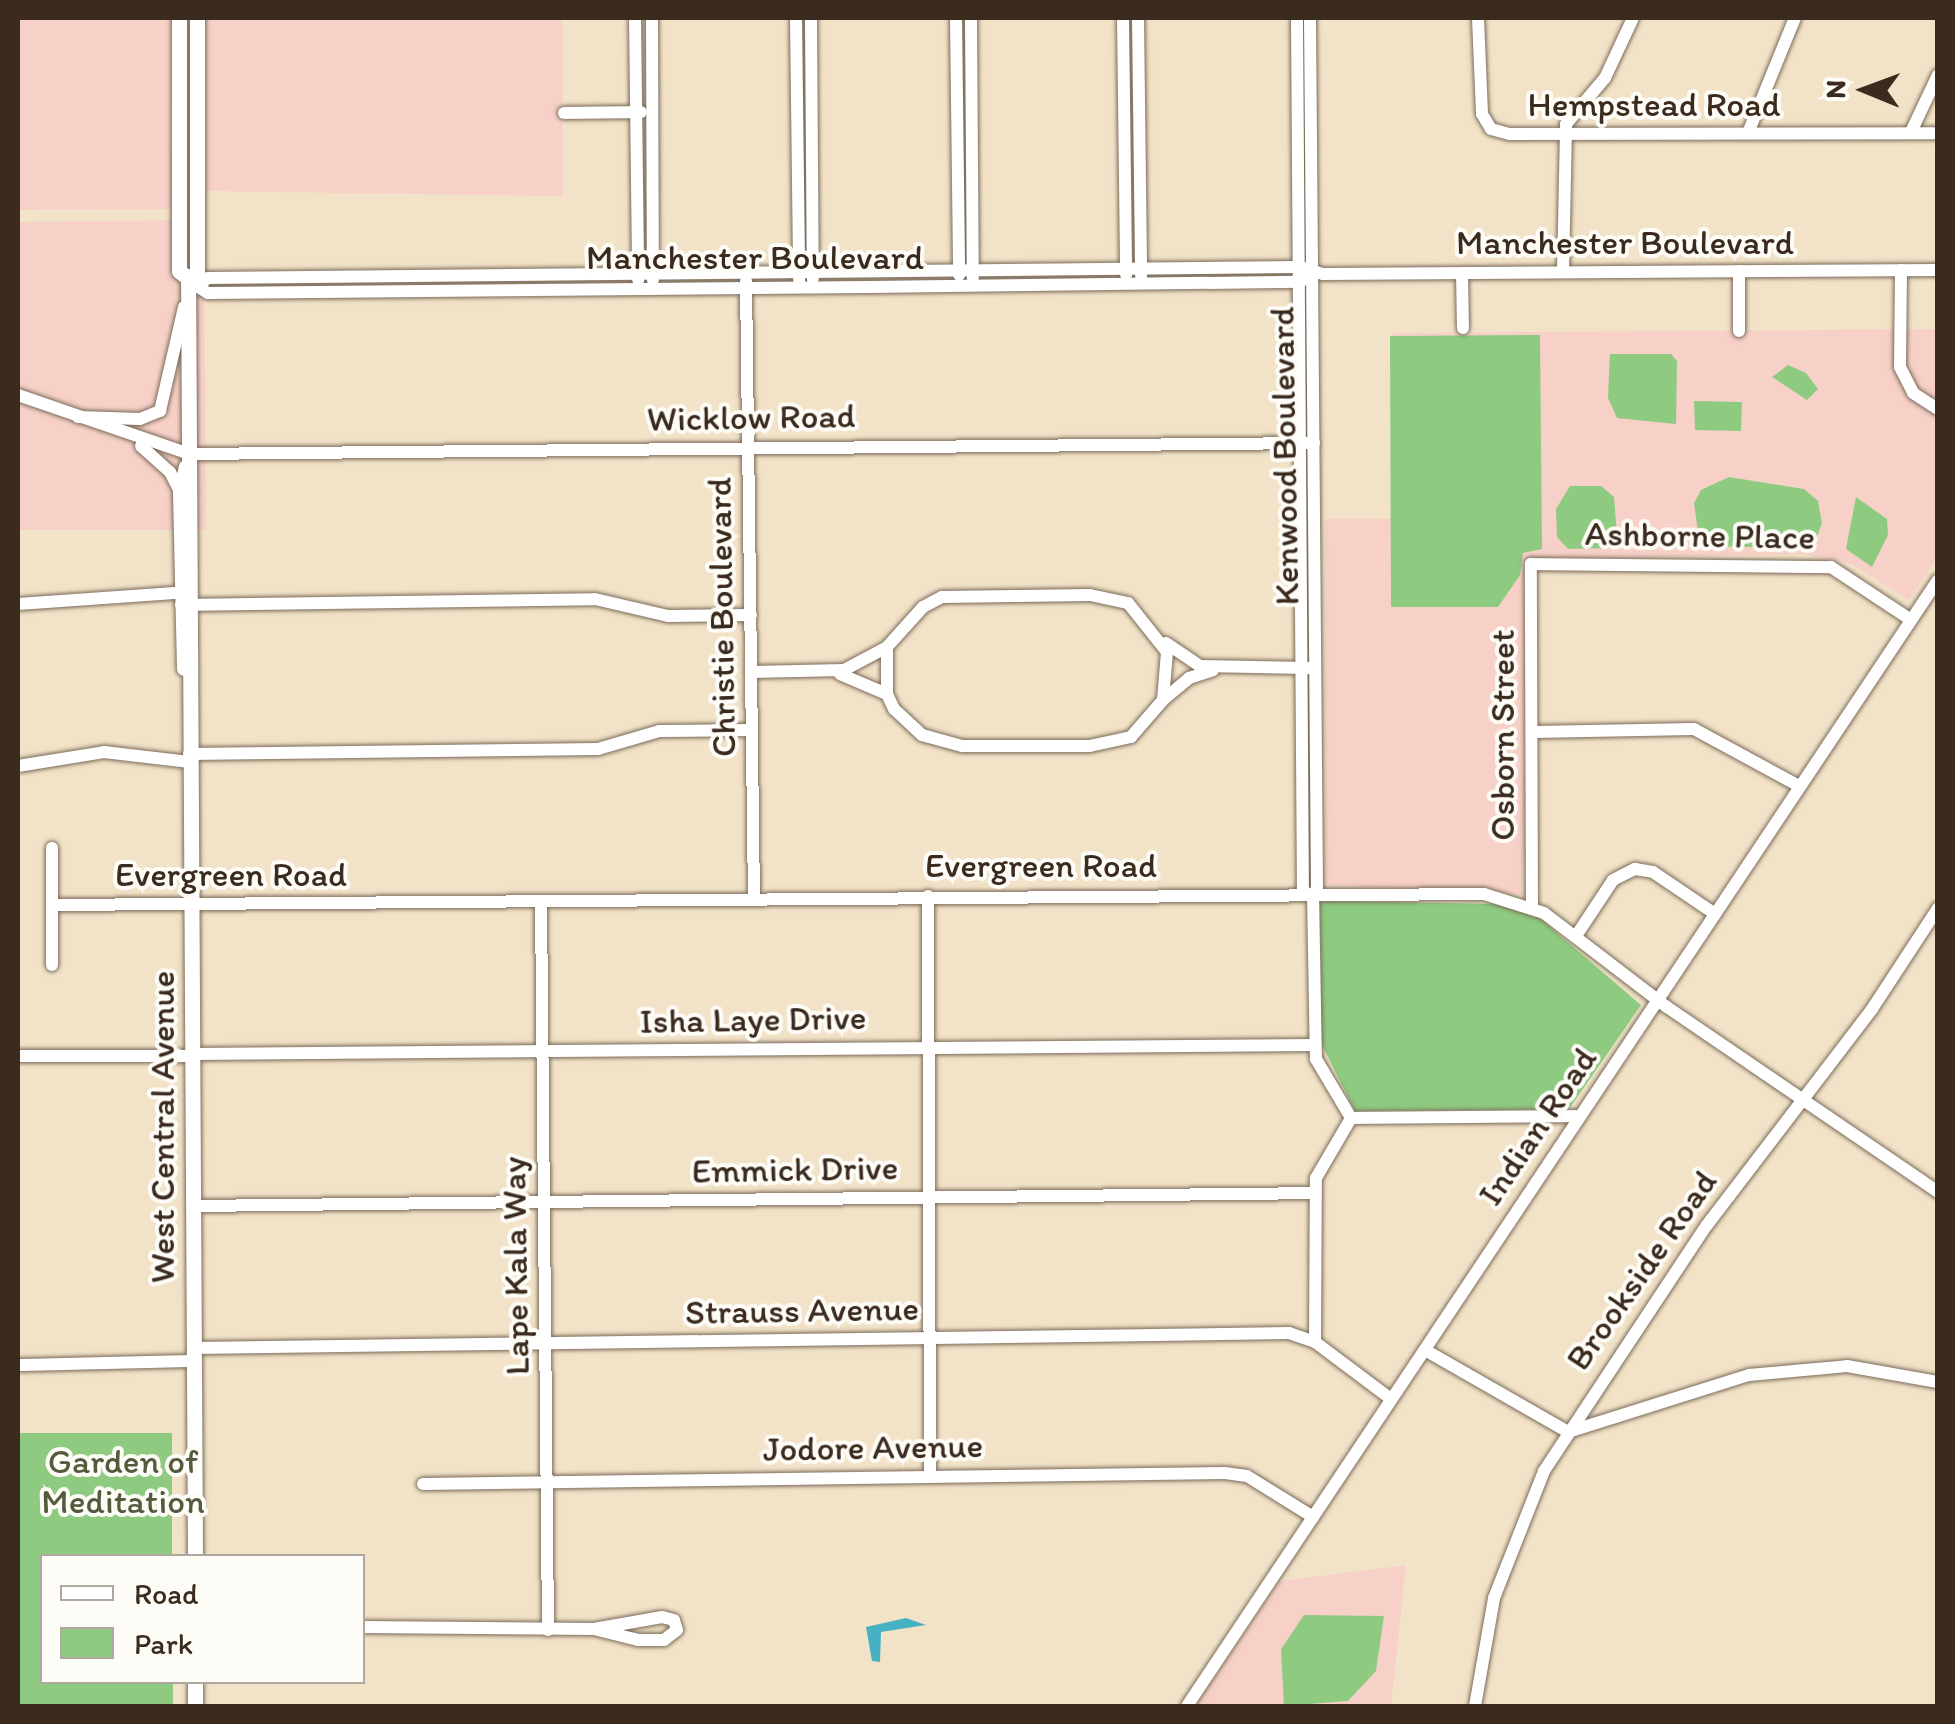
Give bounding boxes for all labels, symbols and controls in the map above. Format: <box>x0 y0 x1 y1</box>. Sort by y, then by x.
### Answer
north arrow <box>1815 40 1915 140</box>
text: N <box>1818 80 1852 99</box>
street label: Hempstead Road <box>1527 83 1781 125</box>
street label: Manchester Boulevard <box>1456 221 1794 263</box>
street label: Manchester Boulevard <box>586 236 924 278</box>
street label: Kenwood Boulevard <box>1260 306 1308 606</box>
street label: Wicklow Road <box>647 394 855 440</box>
street label: Christie Boulevard <box>698 477 744 757</box>
street label: Ashborne Place <box>1585 512 1815 558</box>
street label: Osborn Street <box>1481 629 1523 841</box>
street label: Evergreen Road <box>925 844 1157 886</box>
street label: Evergreen Road <box>115 853 347 895</box>
street label: West Central Avenue <box>141 971 183 1283</box>
street label: Isha Laye Drive <box>639 996 867 1042</box>
street label: Indian Road <box>1469 1039 1605 1213</box>
street label: Emmick Drive <box>691 1146 899 1192</box>
street label: Lape Kala Way <box>492 1157 538 1375</box>
street label: Brookside Road <box>1557 1162 1725 1378</box>
street label: Strauss Avenue <box>686 1287 918 1333</box>
street label: Jodore Avenue <box>763 1424 983 1470</box>
park label: Garden of Meditation <box>41 1440 205 1522</box>
legend <box>40 1554 365 1684</box>
text: Road <box>134 1575 199 1612</box>
text: Park <box>134 1625 193 1662</box>

